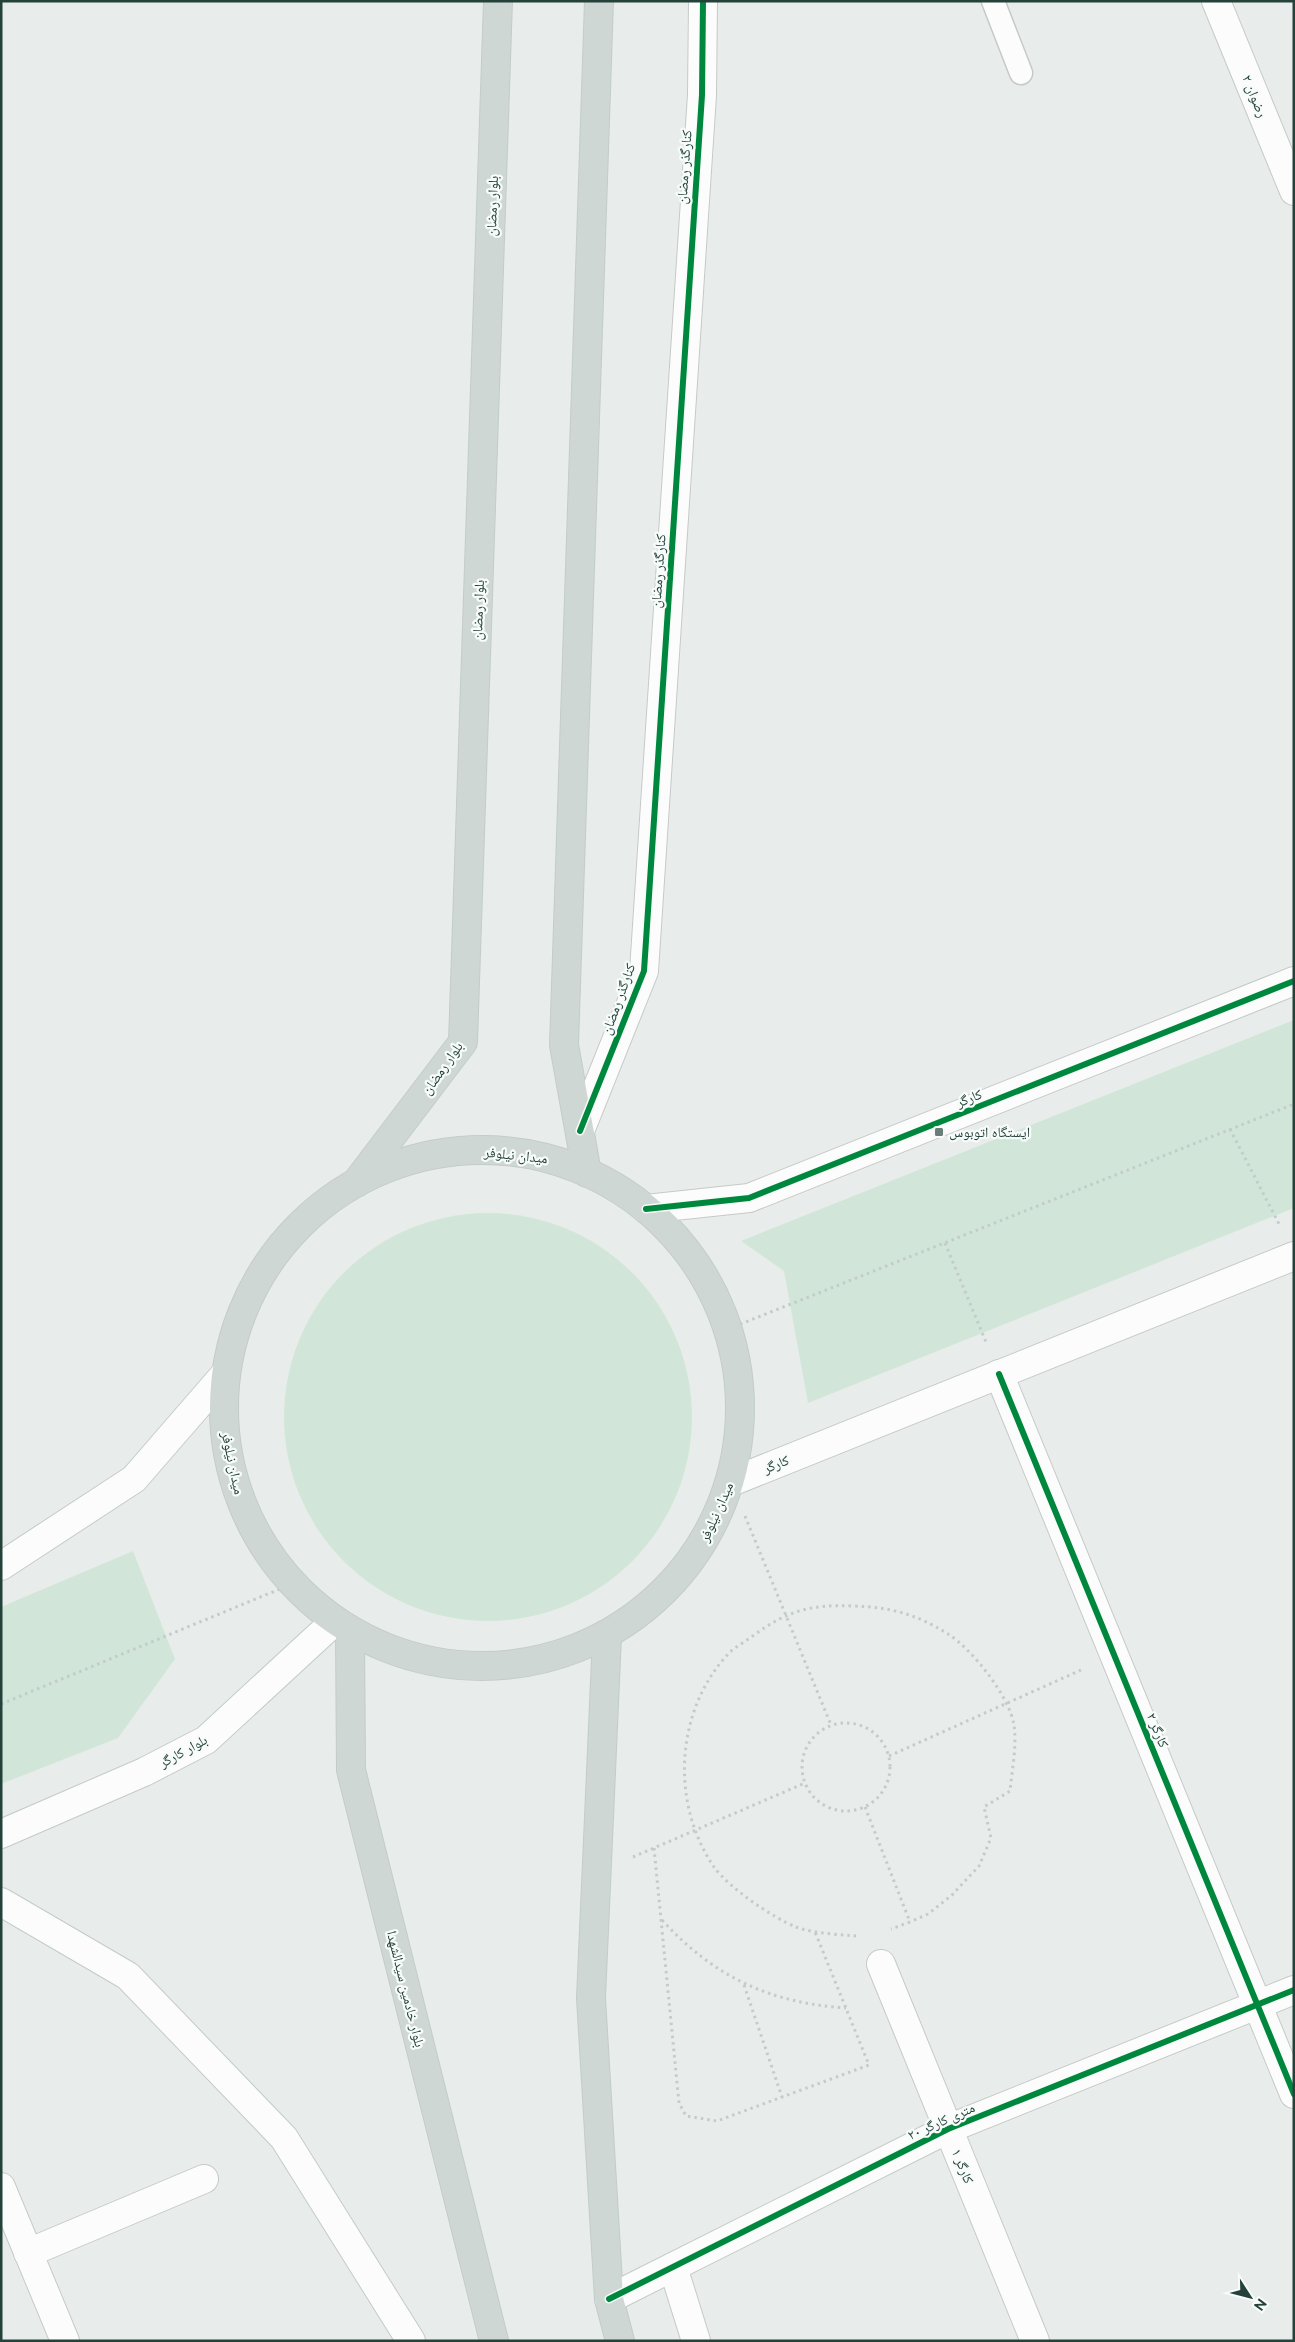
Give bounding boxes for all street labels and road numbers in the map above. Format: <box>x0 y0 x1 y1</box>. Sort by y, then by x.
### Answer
street label: رضوان ۲ <box>1238 72 1271 120</box>
street label: کنارگذر رمضان <box>673 129 696 205</box>
street label: بلوار رمضان <box>483 175 502 237</box>
street label: کنارگذر رمضان <box>647 533 670 609</box>
street label: بلوار رمضان <box>469 579 488 641</box>
street label: کنارگذر رمضان <box>598 961 639 1037</box>
street label: بلوار رمضان <box>418 1038 467 1098</box>
street label: کارگر <box>953 1086 985 1112</box>
street label: میدان نیلوفر <box>482 1144 548 1167</box>
street label: میدان نیلوفر <box>217 1429 247 1496</box>
street label: کارگر <box>760 1452 792 1478</box>
street label: میدان نیلوفر <box>695 1480 737 1546</box>
street label: کارگر ۲ <box>1143 1710 1172 1750</box>
street label: بلوار کارگر <box>155 1731 210 1772</box>
street label: بلوار خادمین سیدالشهدا <box>383 1929 428 2049</box>
street label: ۲۰ متری کارگر <box>905 2099 977 2144</box>
street label: کارگر ۱ <box>948 2146 977 2186</box>

